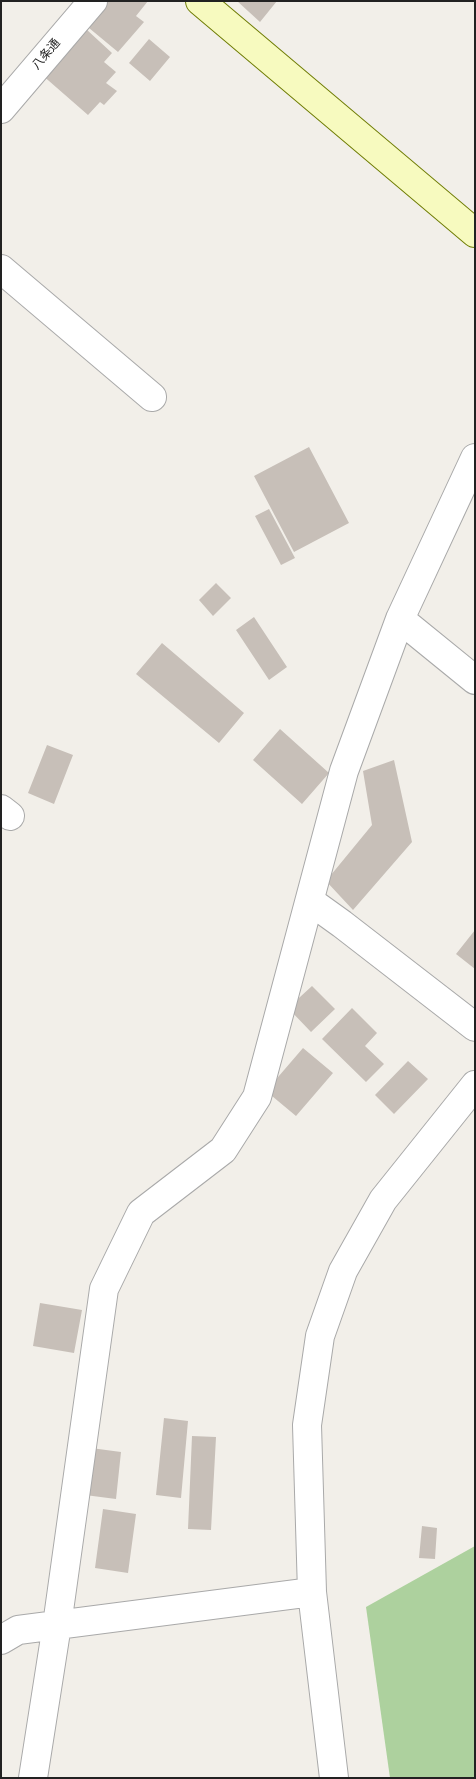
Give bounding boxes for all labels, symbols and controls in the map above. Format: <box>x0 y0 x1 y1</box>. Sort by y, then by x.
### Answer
street label: 八条通 <box>30 37 64 73</box>

